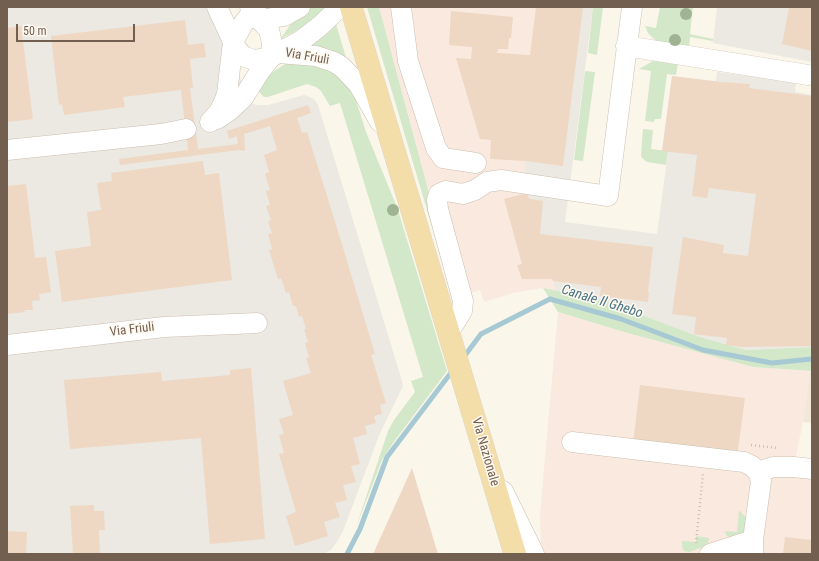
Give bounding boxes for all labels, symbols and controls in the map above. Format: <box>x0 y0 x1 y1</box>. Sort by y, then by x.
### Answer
scale bar <box>18 16 137 42</box>
text: 50 m <box>23 24 47 38</box>
street label: Via Friuli <box>284 45 330 69</box>
water label: Canale Il Ghebo <box>559 282 645 322</box>
street label: Via Friuli <box>109 320 155 340</box>
street label: Via Nazionale <box>468 416 502 488</box>

